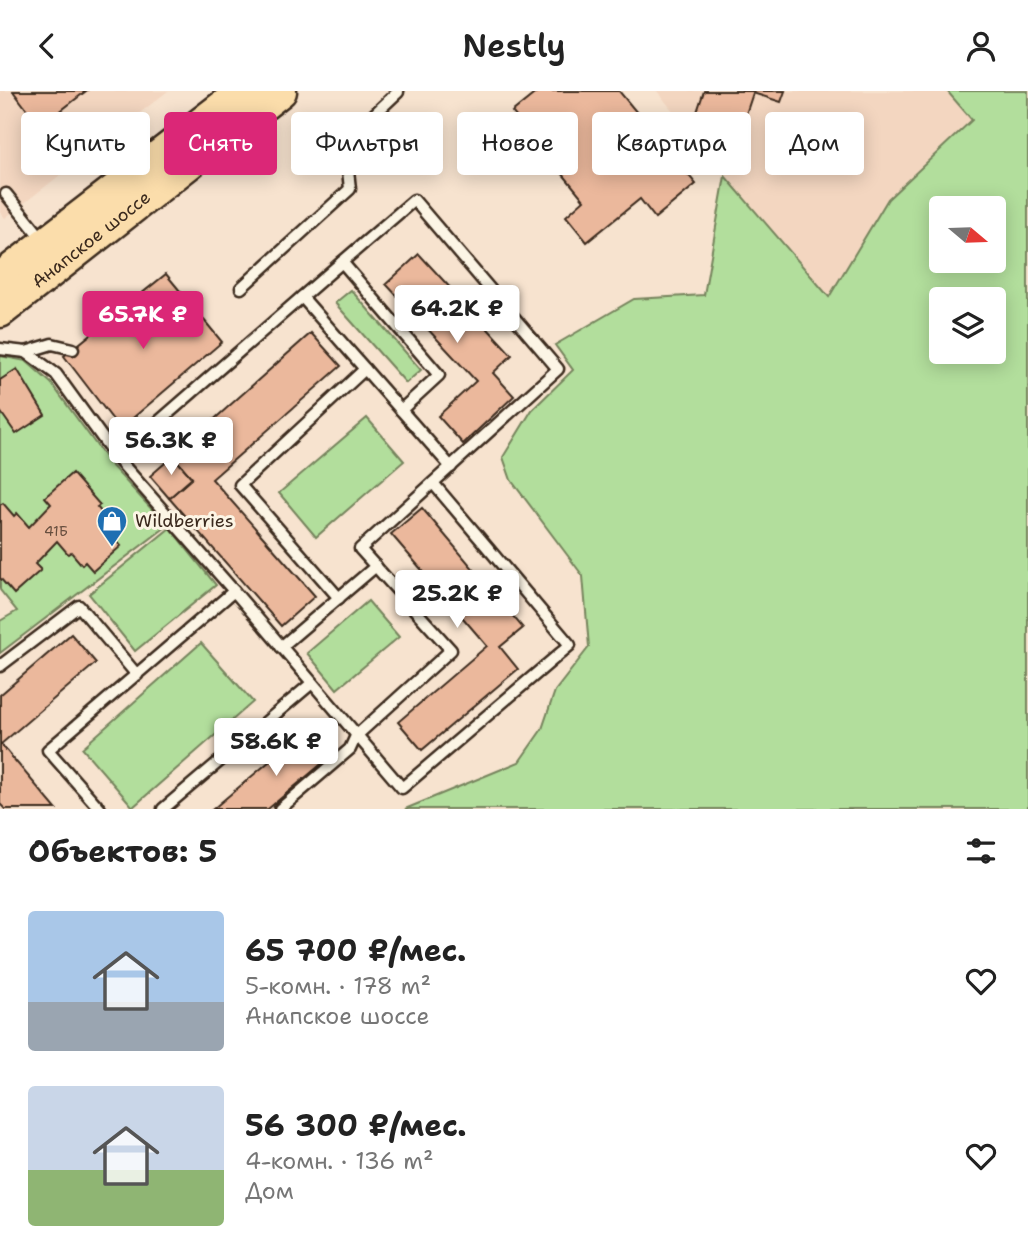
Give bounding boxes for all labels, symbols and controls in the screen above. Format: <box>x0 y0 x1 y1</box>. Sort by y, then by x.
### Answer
text: Nestly <box>462 24 566 67</box>
icon: back <box>28 27 66 65</box>
icon: person <box>962 27 1000 65</box>
chip: Купить <box>21 112 150 175</box>
chip: Снять <box>164 112 277 175</box>
chip: Фильтры <box>291 112 443 175</box>
chip: Новое <box>457 112 578 175</box>
chip: Квартира <box>592 112 751 175</box>
chip: Дом <box>765 112 864 175</box>
street label: Анапское шоссе <box>27 185 155 293</box>
north arrow <box>929 196 1006 273</box>
map controls <box>929 196 1006 364</box>
pin: 64.2K ₽ <box>392 285 522 345</box>
button: layers <box>929 287 1006 364</box>
pin: 65.7K ₽ <box>78 292 208 351</box>
text: 64.2K ₽ <box>411 293 503 323</box>
text: 65.7K ₽ <box>98 299 188 329</box>
pin: 56.3K ₽ <box>106 417 236 477</box>
text: 56.3K ₽ <box>125 425 217 455</box>
shop icon: Wildberries <box>95 504 129 548</box>
place label: Wildberries <box>135 509 234 533</box>
house number: 41Б <box>44 522 68 540</box>
pin: 25.2K ₽ <box>392 571 522 630</box>
text: 25.2K ₽ <box>411 578 503 608</box>
pin: 58.6K ₽ <box>211 719 341 778</box>
text: 58.6K ₽ <box>230 726 322 756</box>
text: Объектов: 5 <box>28 831 217 872</box>
icon: filters <box>962 832 1000 870</box>
text: 65 700 ₽/мес. <box>245 930 466 971</box>
icon: home <box>84 939 168 1023</box>
icon: heart <box>962 962 1000 1000</box>
text: 5-комн. · 178 m² <box>245 971 431 1001</box>
text: Анапское шоссе <box>245 1001 430 1031</box>
text: 56 300 ₽/мес. <box>245 1105 467 1146</box>
icon: home <box>84 1114 168 1198</box>
icon: heart <box>962 1137 1000 1175</box>
text: 4-комн. · 136 m² <box>245 1146 434 1176</box>
text: Дом <box>245 1176 294 1206</box>

